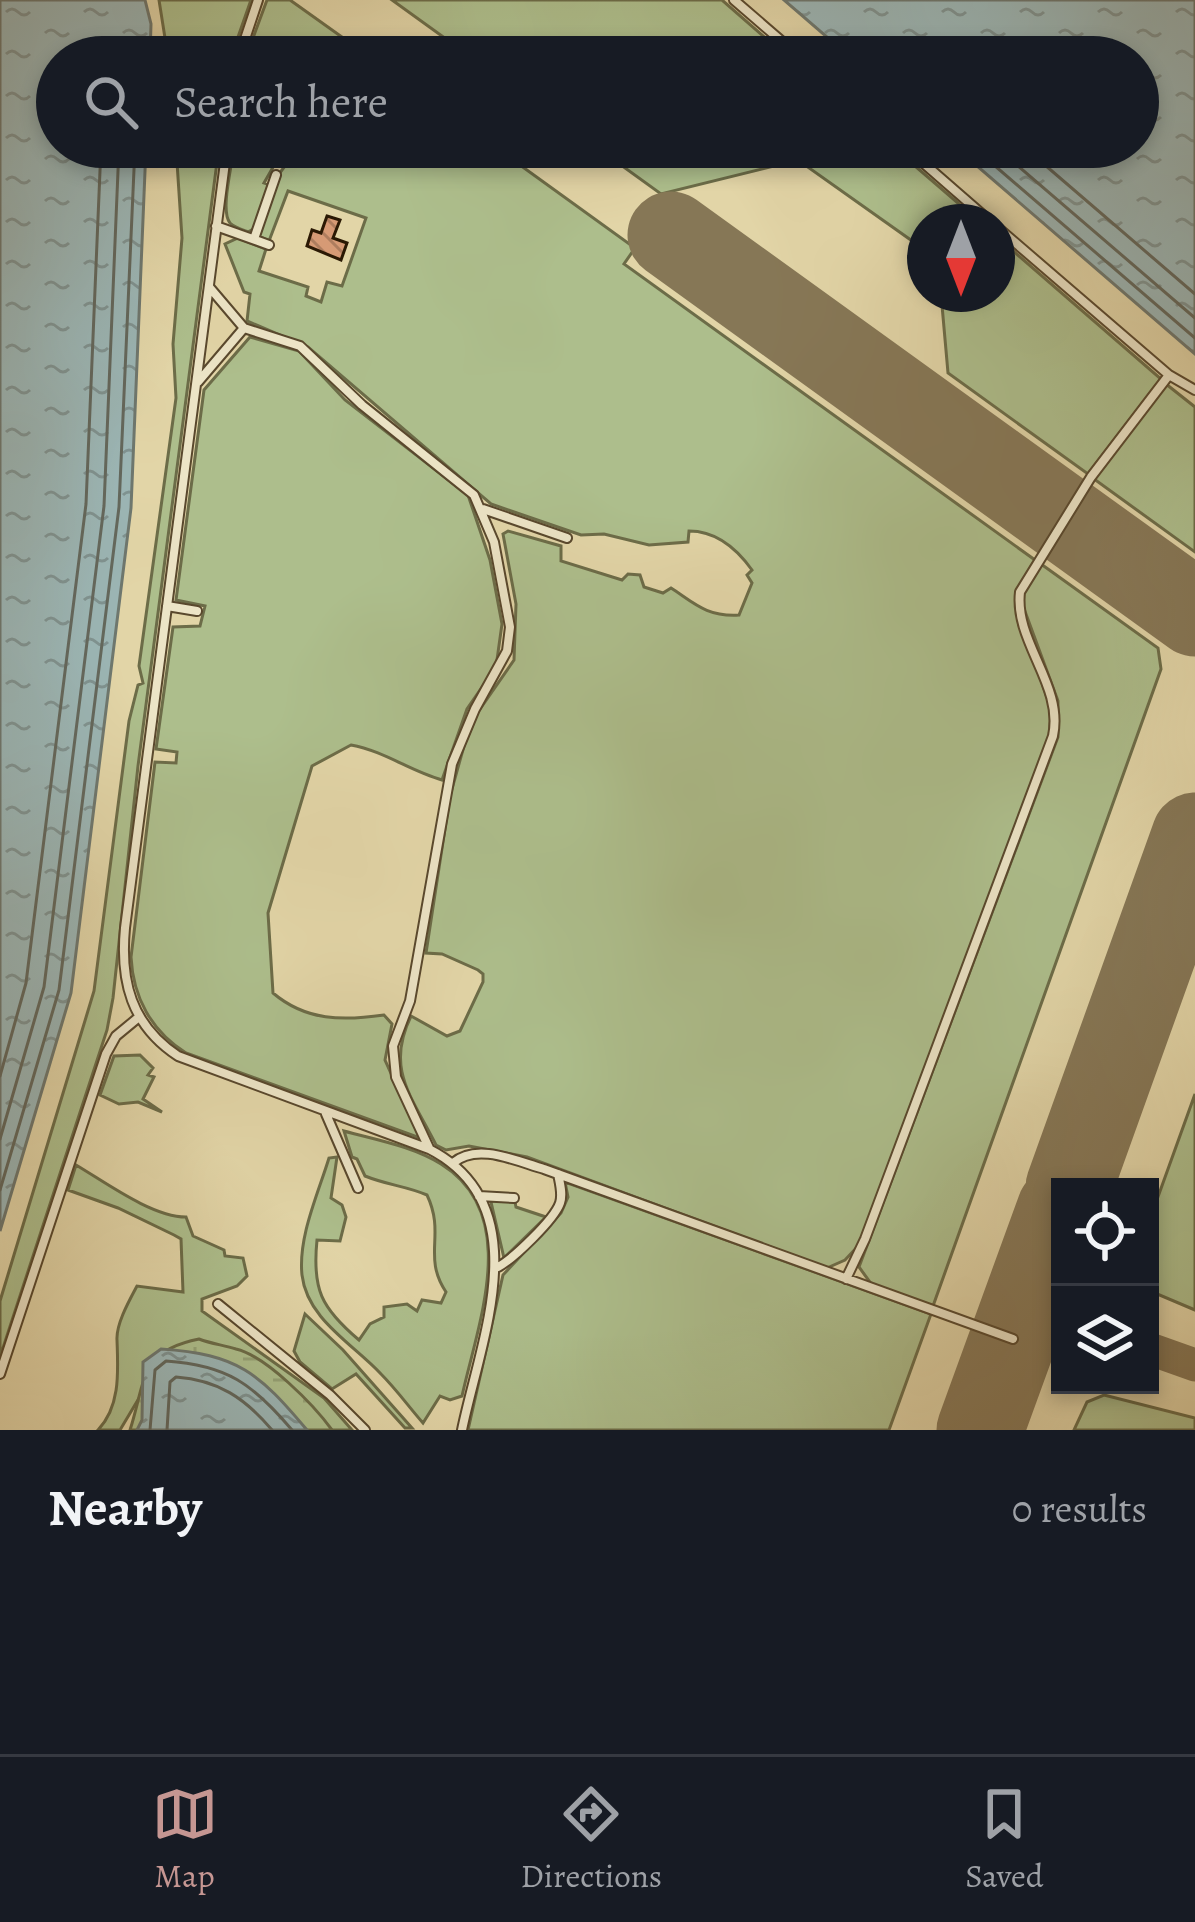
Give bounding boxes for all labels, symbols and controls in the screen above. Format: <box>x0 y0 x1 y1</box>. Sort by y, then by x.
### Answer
search box <box>36 36 1159 168</box>
icon: search <box>78 69 144 135</box>
text: Search here <box>174 71 388 133</box>
north arrow <box>907 204 1015 312</box>
map controls <box>1051 1178 1159 1394</box>
button: locate <box>1051 1178 1159 1286</box>
button: layers <box>1051 1286 1159 1394</box>
text: Nearby <box>48 1473 202 1543</box>
text: 0 results <box>1012 1482 1147 1535</box>
tab: Map <box>152 1781 218 1898</box>
tab: Directions <box>521 1781 662 1898</box>
tab: Saved <box>965 1781 1043 1898</box>

